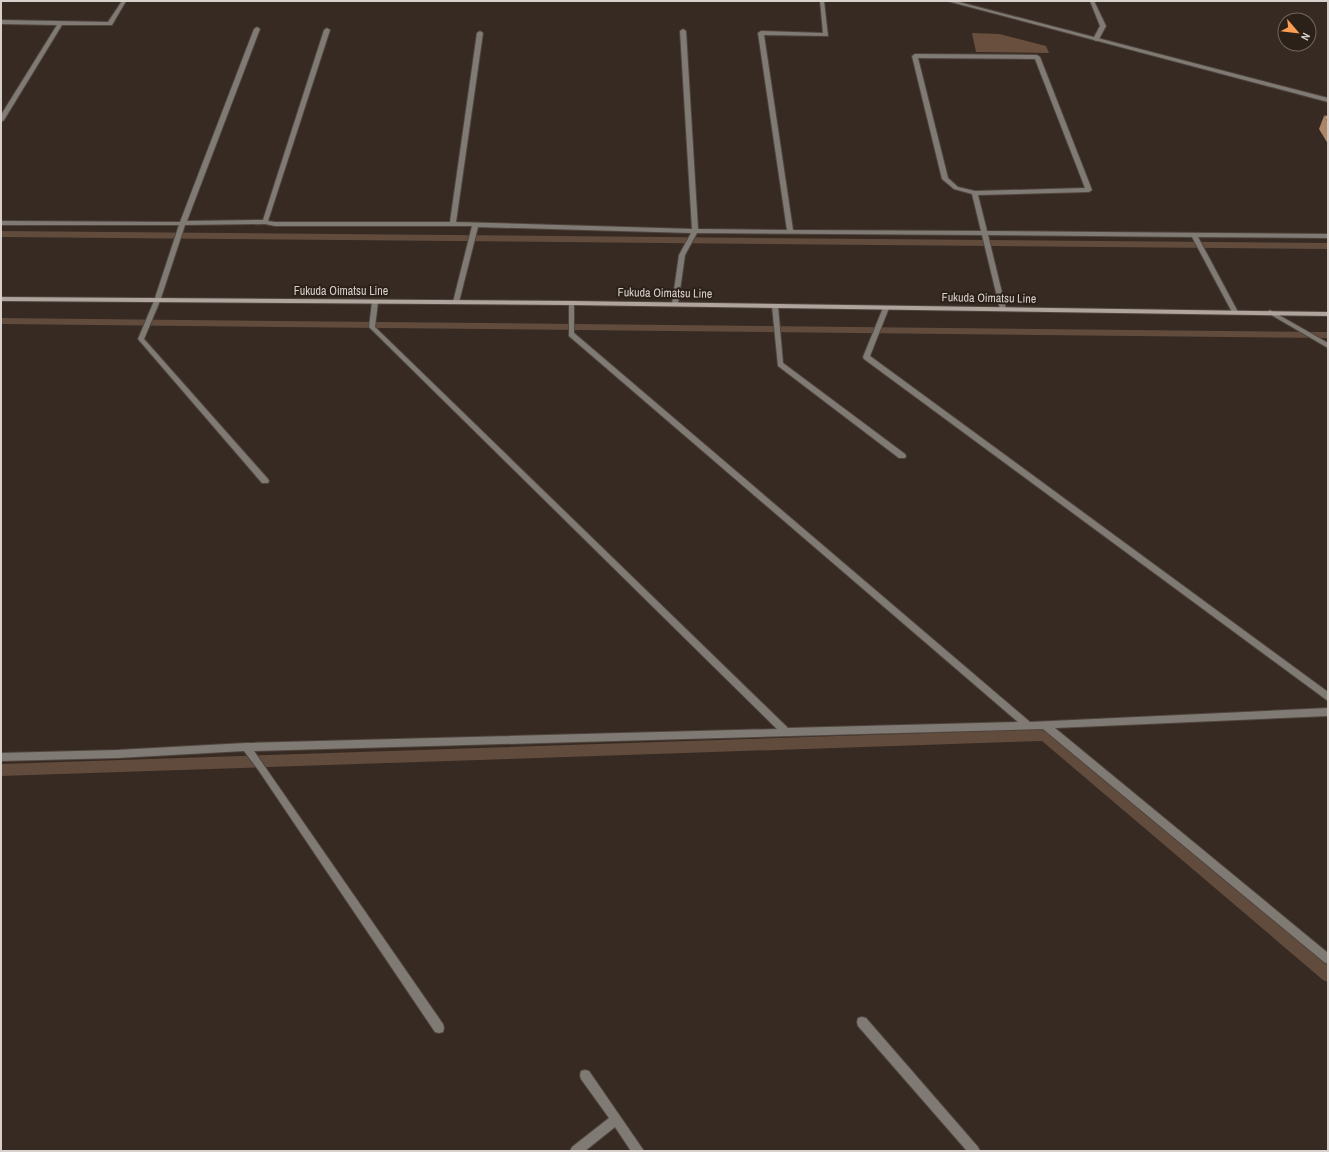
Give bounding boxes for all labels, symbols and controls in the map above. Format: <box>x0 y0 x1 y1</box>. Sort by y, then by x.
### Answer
north arrow <box>1277 12 1317 52</box>
text: N <box>1298 31 1314 43</box>
street label: Fukuda Oimatsu Line <box>294 283 388 299</box>
street label: Fukuda Oimatsu Line <box>618 284 712 302</box>
street label: Fukuda Oimatsu Line <box>942 289 1036 307</box>

